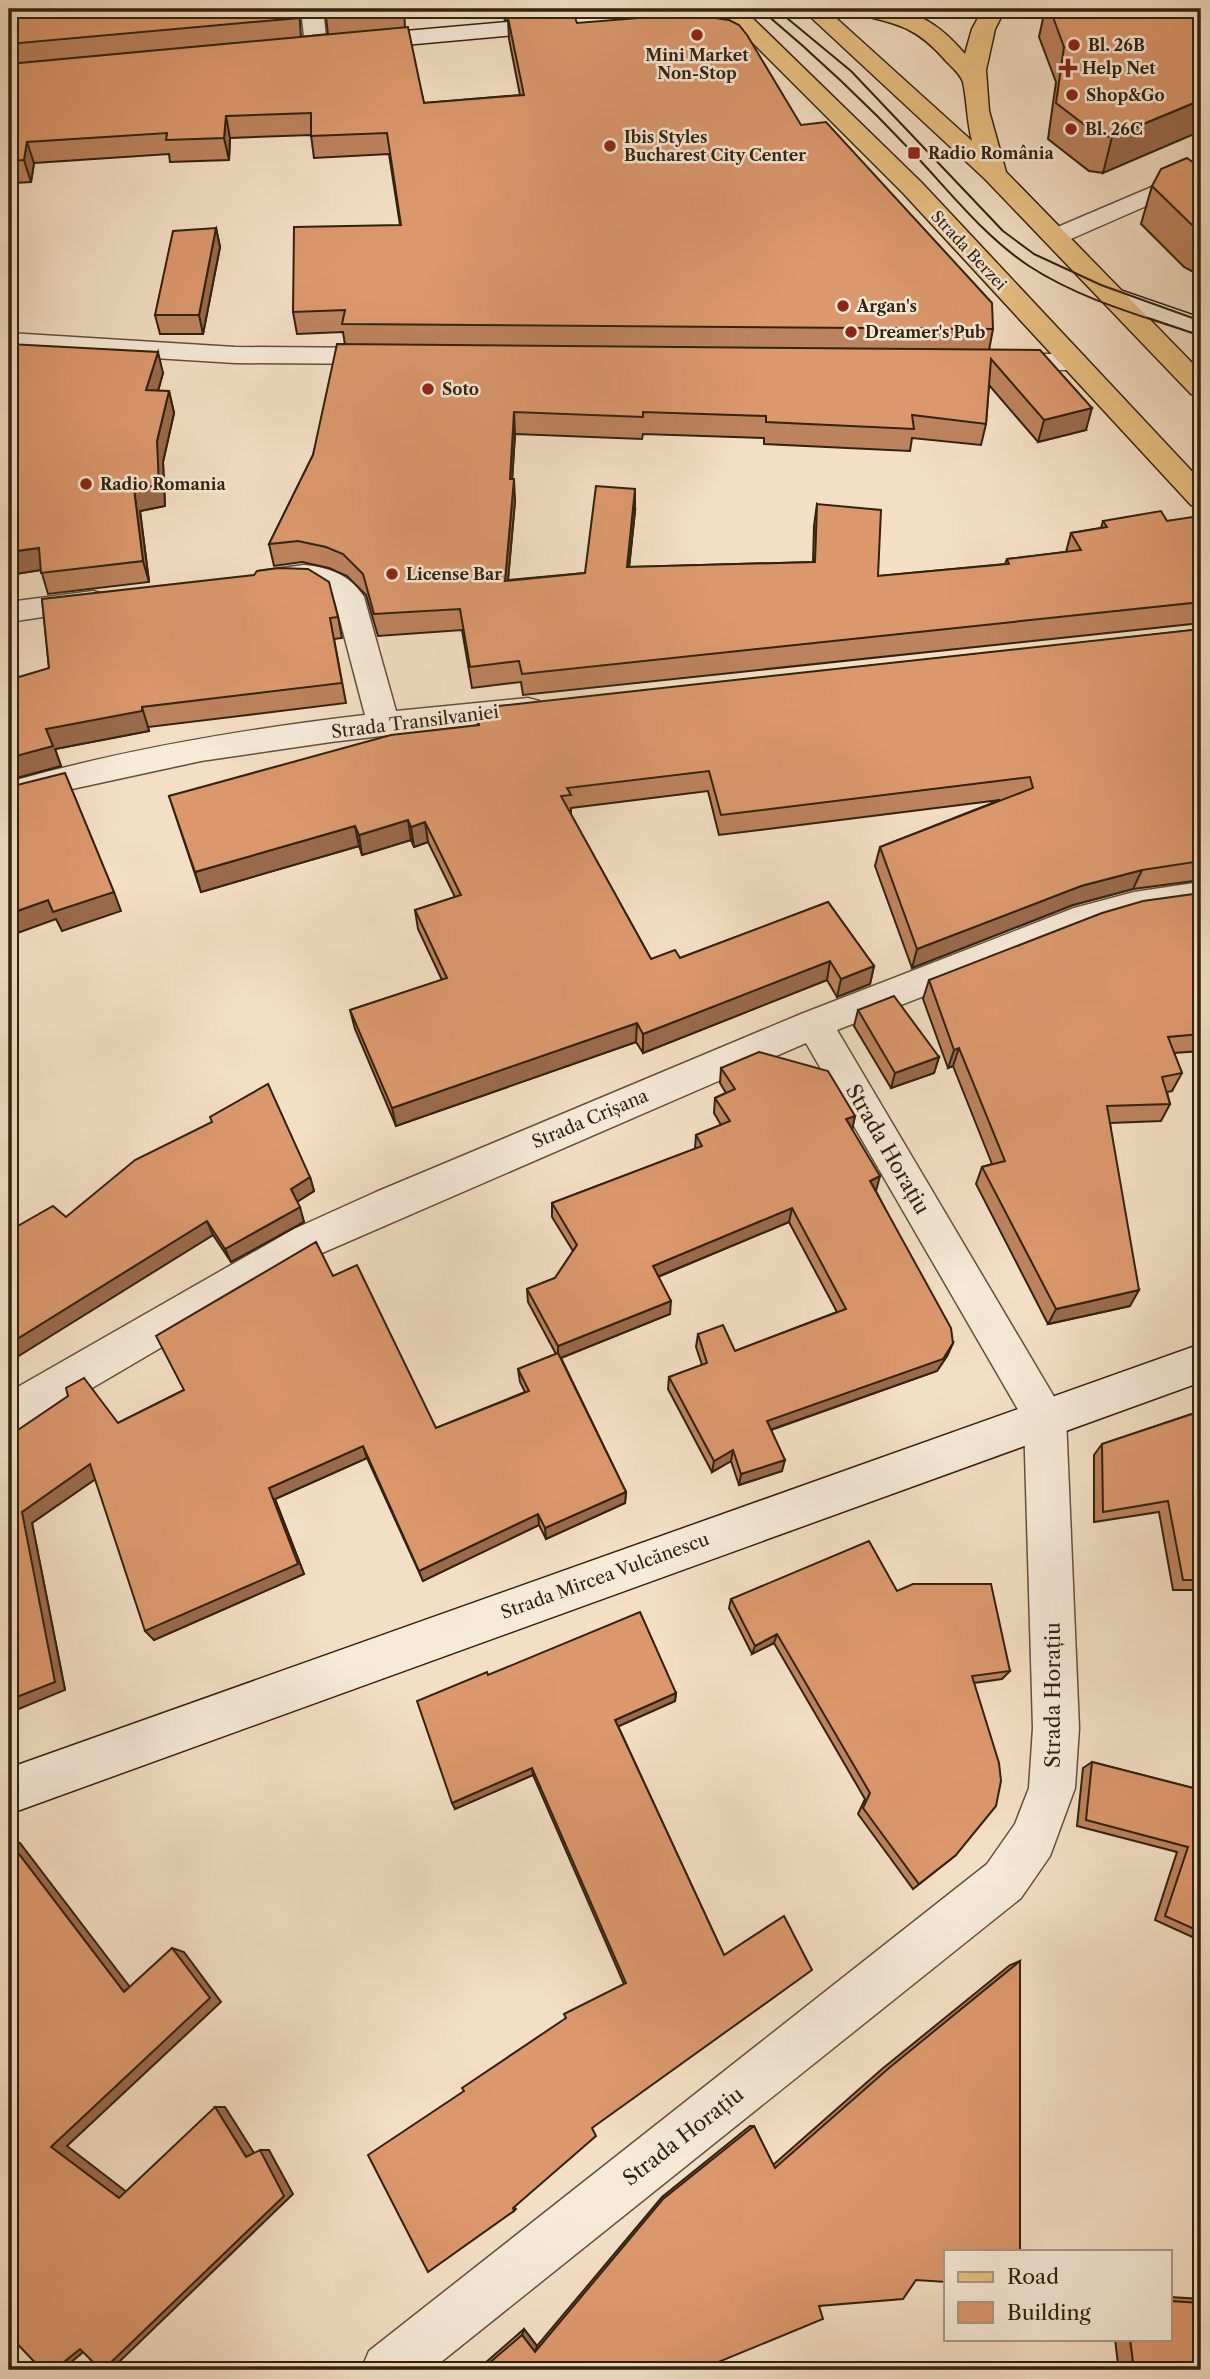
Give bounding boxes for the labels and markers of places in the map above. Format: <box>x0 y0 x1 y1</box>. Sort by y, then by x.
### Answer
marker: Mini Market Non-Stop <box>689 27 705 43</box>
place label: Bl. 26B <box>1088 35 1145 55</box>
marker: Bl. 26B <box>1066 37 1082 53</box>
place label: Mini Market Non-Stop <box>645 45 749 83</box>
place label: Help Net <box>1082 58 1156 78</box>
marker: Help Net <box>1060 60 1076 76</box>
place label: Shop&Go <box>1086 85 1165 105</box>
marker: Shop&Go <box>1064 87 1080 103</box>
place label: Bl. 26C <box>1085 119 1143 139</box>
marker: Bl. 26C <box>1063 121 1079 137</box>
place label: Ibis Styles Bucharest City Center <box>624 127 806 165</box>
marker: Ibis Styles Bucharest City Center <box>602 138 618 154</box>
place label: Radio România <box>928 143 1054 163</box>
marker: Radio România <box>906 145 922 161</box>
place label: Argan's <box>856 296 917 316</box>
marker: Argan's <box>835 298 851 314</box>
place label: Dreamer's Pub <box>865 322 986 342</box>
marker: Dreamer's Pub <box>843 324 859 340</box>
place label: Soto <box>442 379 479 399</box>
marker: Soto <box>420 381 436 397</box>
place label: Radio Romania <box>100 474 226 494</box>
marker: Radio Romania <box>78 476 94 492</box>
place label: License Bar <box>406 564 502 584</box>
marker: License Bar <box>384 566 400 582</box>

